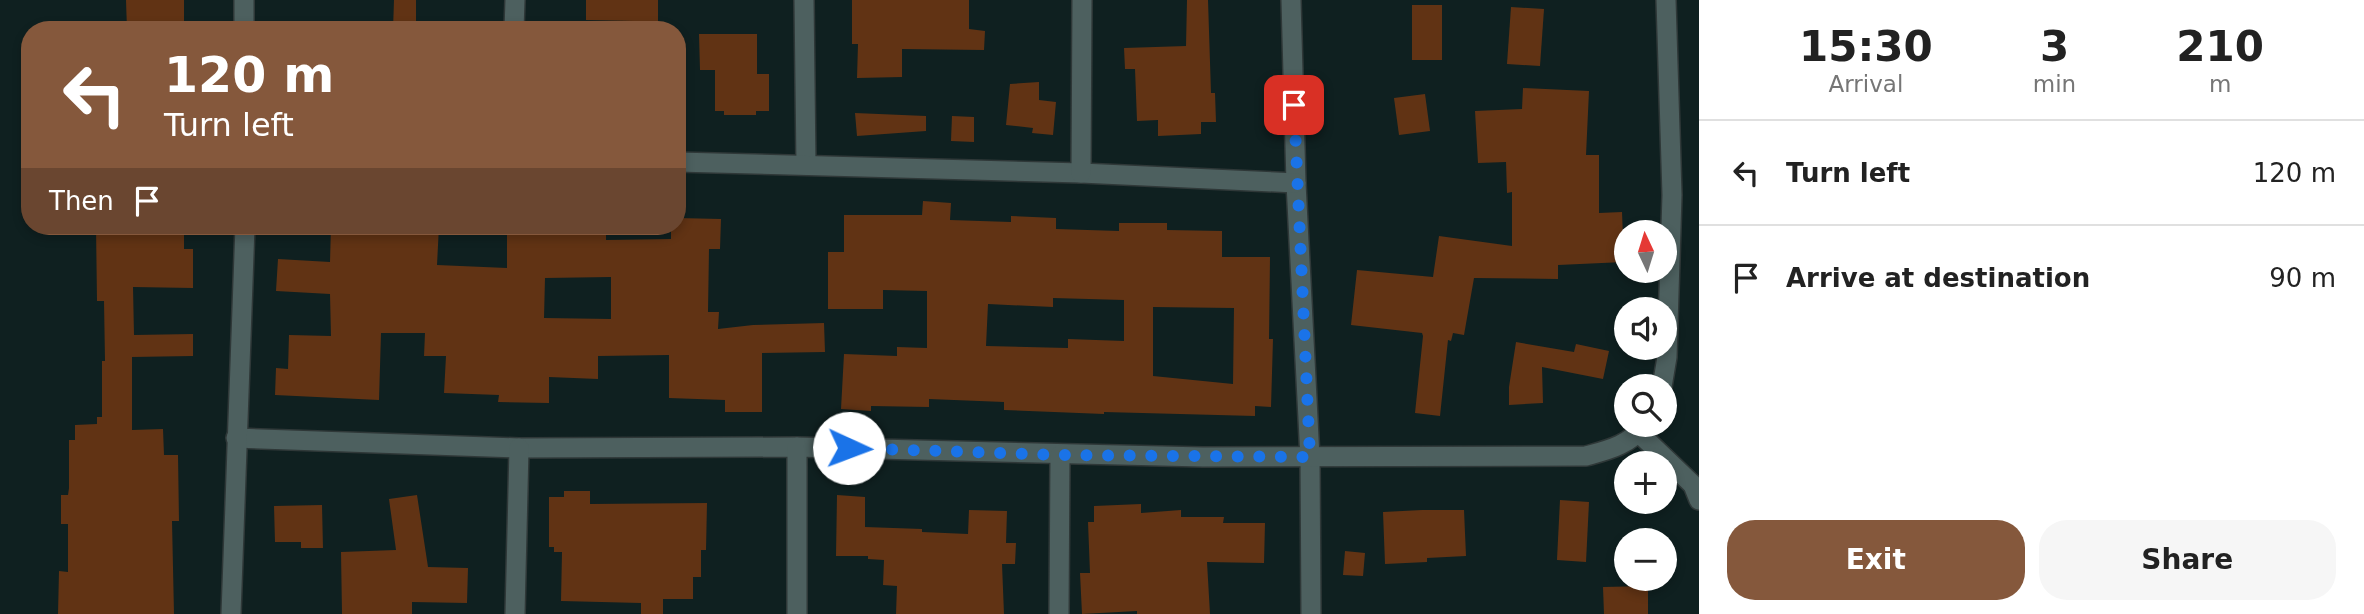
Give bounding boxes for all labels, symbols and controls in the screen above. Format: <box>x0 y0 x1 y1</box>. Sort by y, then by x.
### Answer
text: 15:30 <box>1799 22 1933 71</box>
text: 3 <box>2040 22 2069 71</box>
text: 210 <box>2176 22 2264 71</box>
text: 120 m <box>164 47 334 104</box>
icon: left <box>49 49 140 140</box>
text: Arrival <box>1829 71 1903 97</box>
text: min <box>2033 71 2076 97</box>
text: m <box>2209 71 2231 97</box>
pin <box>1264 75 1324 135</box>
icon: arrive <box>1275 86 1313 124</box>
text: Turn left <box>164 106 294 144</box>
icon: left <box>1727 154 1765 192</box>
text: Turn left <box>1786 158 1910 188</box>
text: 120 m <box>2253 158 2336 188</box>
icon: arrive <box>128 182 166 220</box>
text: Then <box>49 186 114 216</box>
north arrow <box>1614 220 1676 284</box>
map controls <box>1614 220 1677 591</box>
icon: arrive <box>1727 259 1765 297</box>
text: Arrive at destination <box>1786 263 2090 293</box>
text: 90 m <box>2269 263 2336 293</box>
button: sound <box>1614 297 1677 360</box>
button: search <box>1614 374 1677 437</box>
position arrow <box>812 411 886 485</box>
button: + <box>1614 451 1677 514</box>
button: Exit <box>1727 520 2025 600</box>
button: Share <box>2039 520 2336 600</box>
button: − <box>1614 528 1677 591</box>

